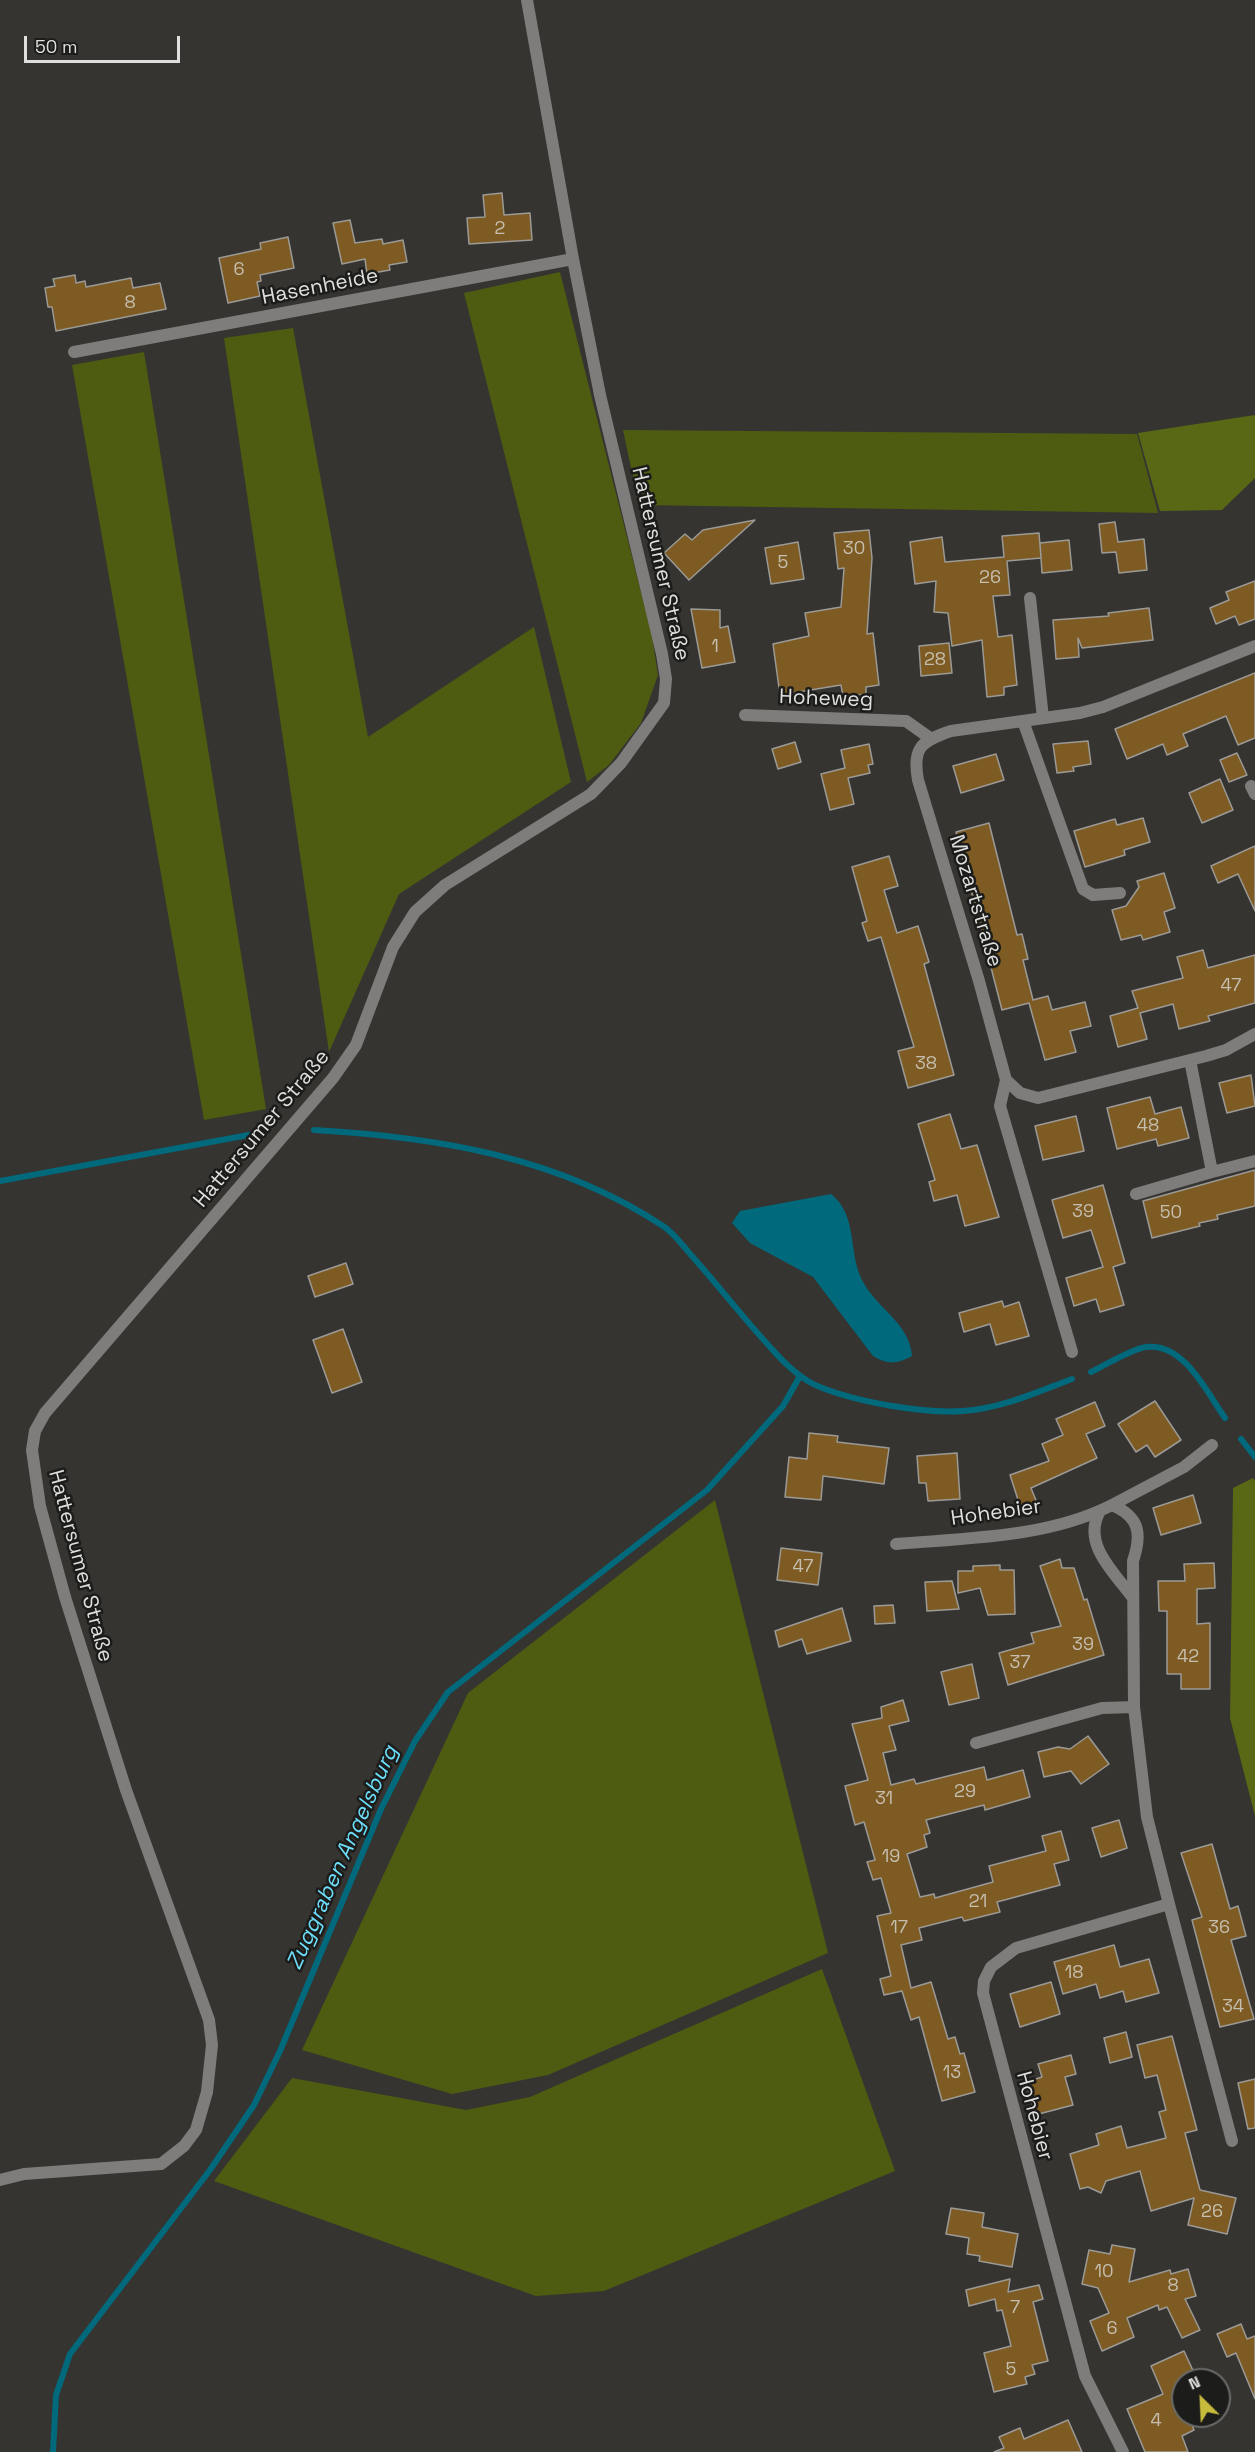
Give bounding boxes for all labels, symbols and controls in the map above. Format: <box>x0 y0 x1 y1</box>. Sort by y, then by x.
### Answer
scale bar <box>27 24 183 62</box>
text: 50 m <box>35 35 77 58</box>
house number: 2 <box>495 218 505 240</box>
house number: 6 <box>233 259 245 281</box>
street label: Hasenheide <box>259 263 381 311</box>
house number: 8 <box>124 292 136 314</box>
street label: Hattersumer Straße <box>625 465 695 663</box>
house number: 30 <box>843 538 865 560</box>
house number: 5 <box>778 552 788 574</box>
house number: 26 <box>979 567 1001 589</box>
house number: 1 <box>711 636 719 658</box>
house number: 28 <box>924 649 946 671</box>
street label: Hoheweg <box>778 685 874 713</box>
street label: Mozartstraße <box>943 832 1007 970</box>
house number: 47 <box>1221 975 1241 997</box>
street label: Hattersumer Straße <box>189 1045 335 1213</box>
house number: 38 <box>915 1053 937 1075</box>
house number: 48 <box>1137 1115 1159 1137</box>
house number: 39 <box>1072 1201 1094 1223</box>
house number: 50 <box>1160 1202 1182 1224</box>
street label: Hattersumer Straße <box>42 1467 118 1665</box>
street label: Hohebier <box>949 1494 1043 1532</box>
house number: 47 <box>793 1556 813 1578</box>
house number: 39 <box>1072 1634 1094 1656</box>
house number: 42 <box>1177 1646 1199 1668</box>
house number: 37 <box>1009 1652 1031 1674</box>
water label: Zuggraben Angelsburg <box>282 1742 404 1974</box>
house number: 29 <box>954 1781 976 1803</box>
house number: 31 <box>875 1788 893 1810</box>
house number: 19 <box>882 1846 900 1868</box>
house number: 21 <box>969 1891 987 1913</box>
house number: 17 <box>890 1917 908 1939</box>
house number: 36 <box>1208 1917 1230 1939</box>
house number: 18 <box>1065 1962 1083 1984</box>
house number: 34 <box>1222 1996 1244 2018</box>
house number: 13 <box>943 2062 961 2084</box>
street label: Hohebier <box>1010 2069 1058 2163</box>
house number: 26 <box>1201 2201 1223 2223</box>
house number: 10 <box>1094 2261 1114 2283</box>
house number: 8 <box>1167 2275 1179 2297</box>
house number: 7 <box>1010 2297 1020 2319</box>
house number: 6 <box>1106 2318 1118 2340</box>
house number: 5 <box>1006 2359 1016 2381</box>
north arrow <box>1171 2368 1231 2428</box>
text: N <box>1185 2371 1203 2395</box>
house number: 4 <box>1150 2410 1162 2432</box>

